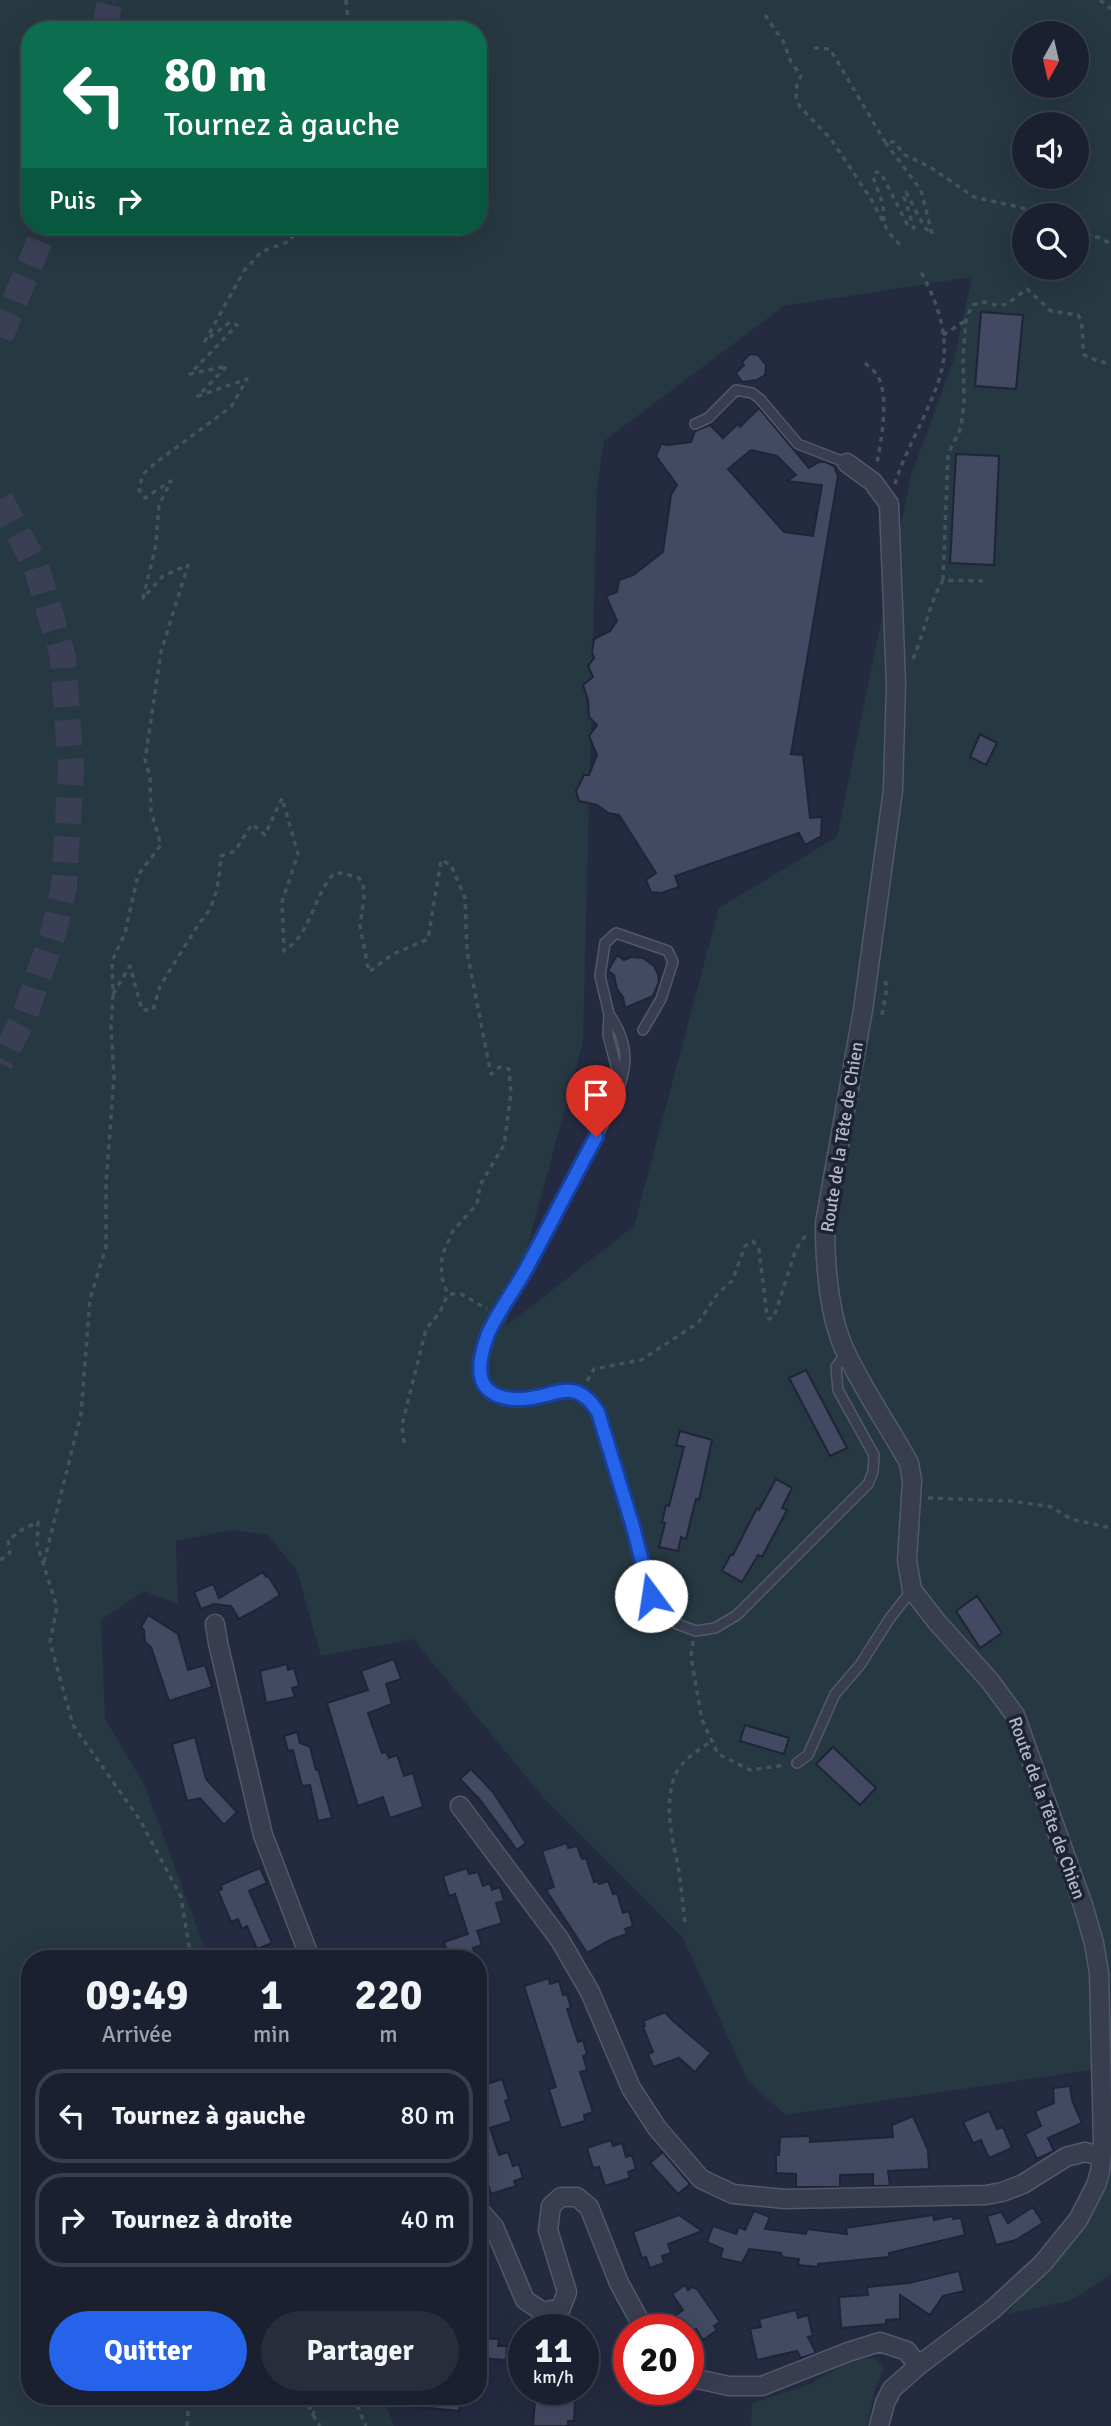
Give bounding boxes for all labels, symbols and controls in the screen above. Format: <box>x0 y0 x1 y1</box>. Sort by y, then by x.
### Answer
north arrow <box>1012 21 1088 98</box>
map controls <box>1012 21 1089 280</box>
text: 80 m <box>164 45 267 105</box>
icon: left <box>49 49 140 140</box>
text: Tournez à gauche <box>164 105 400 144</box>
button: sound <box>1012 112 1089 189</box>
icon: right <box>110 182 148 220</box>
text: Puis <box>49 185 96 217</box>
button: search <box>1012 203 1089 280</box>
street label: Route de la Tête de Chien <box>816 1040 868 1234</box>
pin <box>566 1065 626 1137</box>
icon: arrive <box>577 1076 615 1114</box>
position arrow <box>614 1559 688 1633</box>
street label: Route de la Tête de Chien <box>1004 1714 1090 1902</box>
text: 09:49 <box>85 1970 189 2021</box>
text: 1 <box>260 1970 283 2021</box>
text: 220 <box>354 1970 423 2021</box>
text: Arrivée <box>102 2020 172 2049</box>
text: min <box>253 2020 290 2049</box>
text: m <box>379 2020 398 2049</box>
icon: left <box>53 2097 91 2135</box>
text: Tournez à gauche <box>112 2100 306 2132</box>
text: 80 m <box>400 2100 455 2132</box>
icon: right <box>53 2201 91 2239</box>
text: Tournez à droite <box>112 2204 292 2236</box>
text: 40 m <box>400 2204 455 2236</box>
button: Quitter <box>49 2311 247 2391</box>
button: Partager <box>261 2311 459 2391</box>
speed limit sign: 20 <box>613 2314 704 2405</box>
text: 11 <box>535 2329 572 2372</box>
text: km/h <box>533 2366 574 2388</box>

